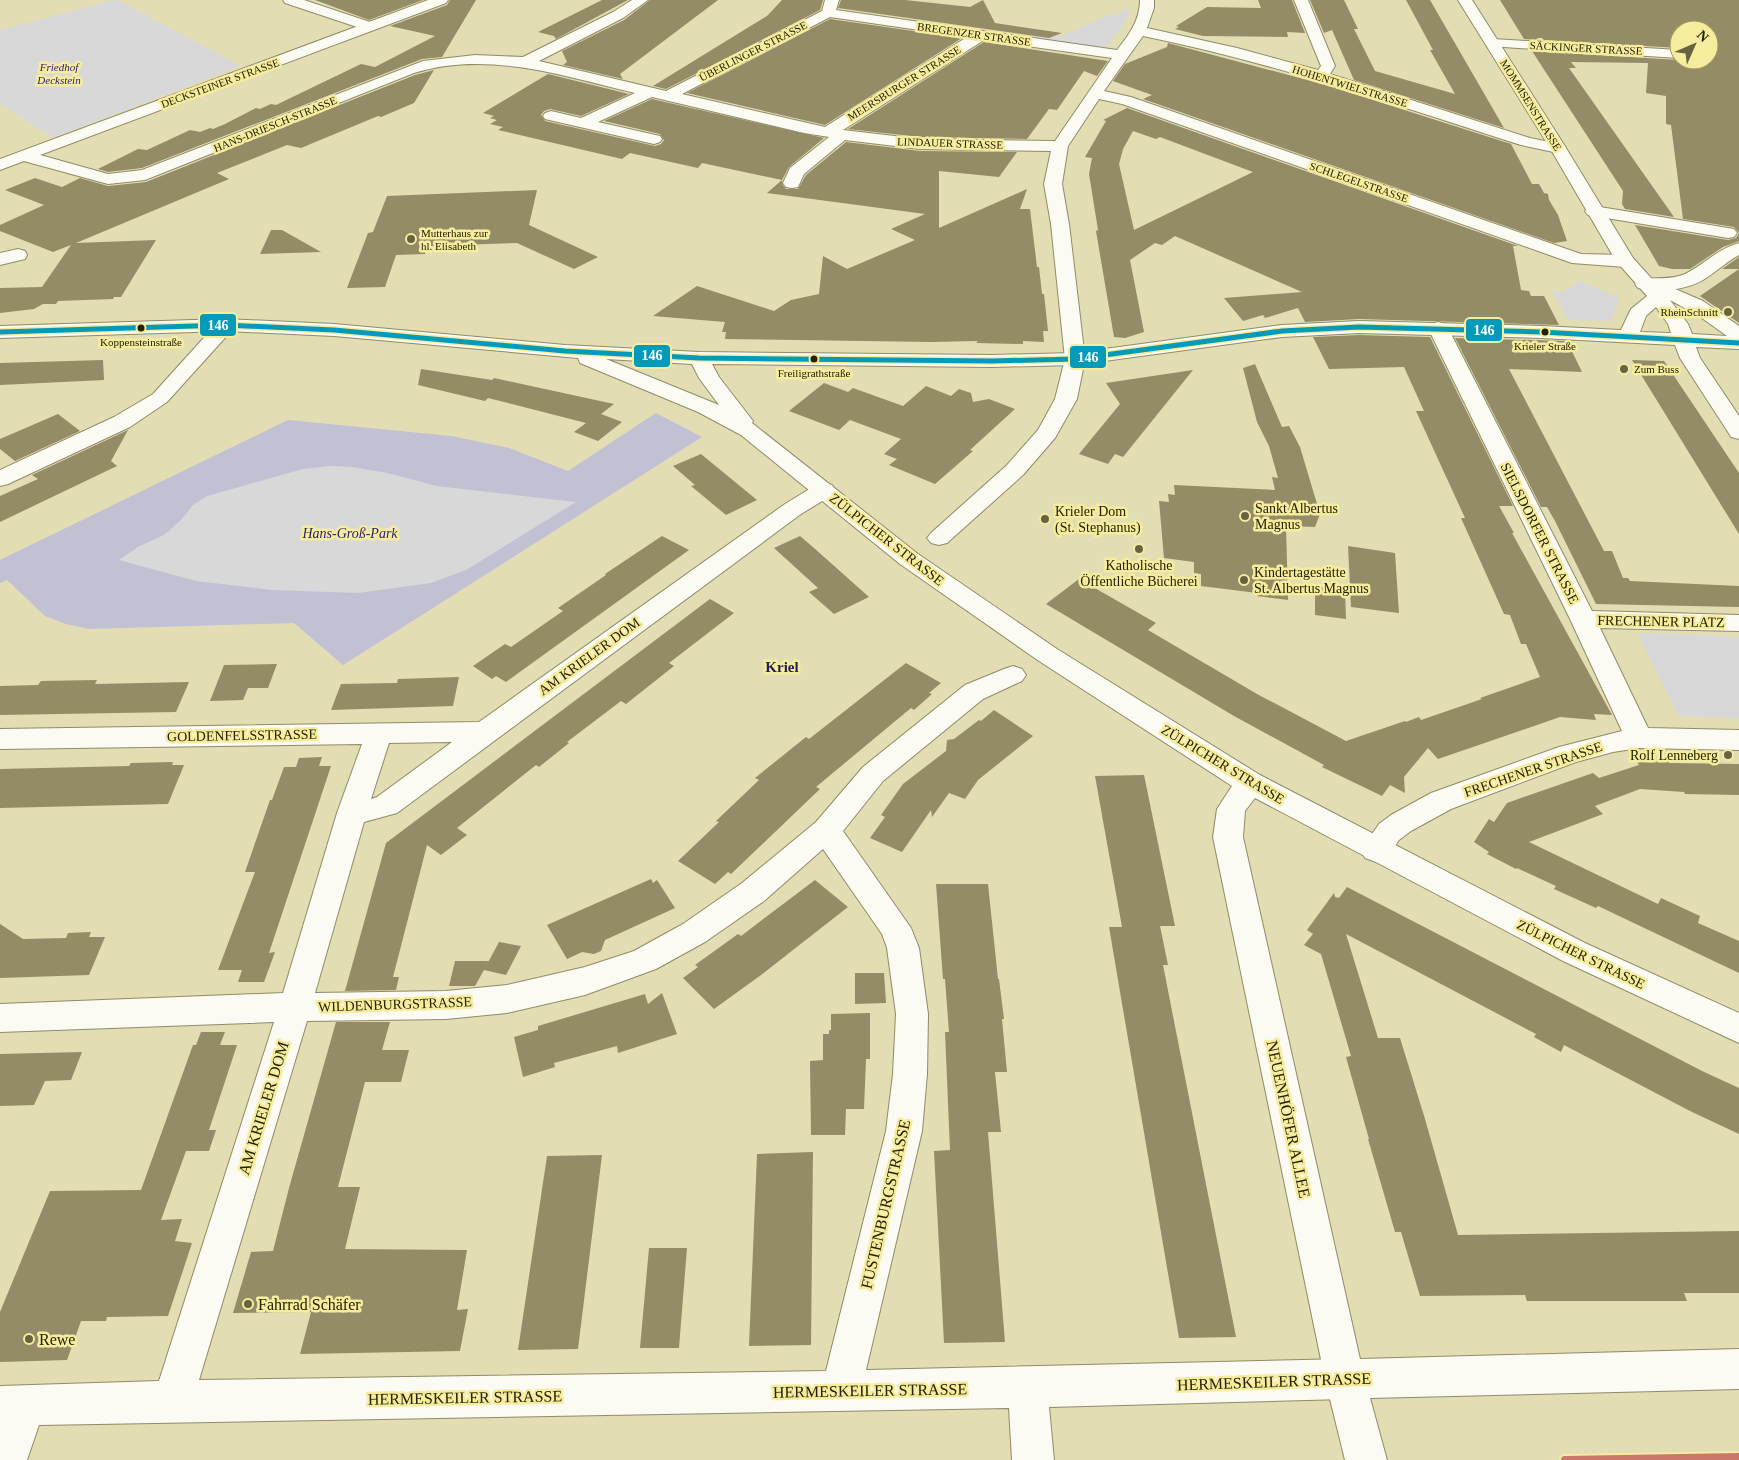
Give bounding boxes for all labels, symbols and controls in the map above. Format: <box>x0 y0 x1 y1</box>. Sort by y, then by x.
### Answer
street label: ÜBERLINGER STRASSE <box>697 18 809 83</box>
street label: BREGENZER STRASSE <box>916 20 1032 48</box>
north arrow <box>1669 20 1719 70</box>
text: N <box>1694 27 1712 45</box>
street label: SÄCKINGER STRASSE <box>1529 39 1643 57</box>
street label: MEERSBURGER STRASSE <box>845 43 963 123</box>
street label: DECKSTEINER STRASSE <box>159 56 281 110</box>
street label: MOMMSENSTRASSE <box>1498 57 1564 153</box>
park label: Friedhof Deckstein <box>36 61 81 86</box>
street label: HOHENTWIELSTRASSE <box>1291 63 1409 109</box>
street label: HANS-DRIESCH-STRASSE <box>212 94 338 154</box>
street label: LINDAUER STRASSE <box>897 135 1003 151</box>
street label: SCHLEGELSTRASSE <box>1308 160 1410 205</box>
place label: Mutterhaus zur hl. Elisabeth <box>421 227 488 252</box>
marker: Mutterhaus zur hl. Elisabeth <box>405 233 417 245</box>
place label: RheinSchnitt <box>1661 306 1718 318</box>
marker: RheinSchnitt <box>1722 306 1734 318</box>
line badge: 146 <box>199 313 237 337</box>
text: 146 <box>208 318 229 333</box>
line badge: 146 <box>1465 318 1503 342</box>
marker: Koppensteinstraße <box>136 323 146 333</box>
text: 146 <box>1474 323 1495 338</box>
marker: Krieler Straße <box>1540 327 1550 337</box>
place label: Koppensteinstraße <box>100 336 182 348</box>
place label: Krieler Straße <box>1514 340 1576 352</box>
line badge: 146 <box>633 344 671 368</box>
line badge: 146 <box>1069 345 1107 369</box>
text: 146 <box>642 348 663 363</box>
text: 146 <box>1078 350 1099 365</box>
marker: Freiligrathstraße <box>809 354 819 364</box>
marker: Zum Buss <box>1618 363 1630 375</box>
place label: Zum Buss <box>1634 363 1679 375</box>
place label: Freiligrathstraße <box>778 367 850 379</box>
street label: SIELSDORFER STRASSE <box>1497 460 1582 606</box>
street label: ZÜLPICHER STRASSE <box>827 489 947 589</box>
place label: Sankt Albertus Magnus <box>1255 501 1338 532</box>
place label: Krieler Dom (St. Stephanus) <box>1055 504 1141 536</box>
marker: Sankt Albertus Magnus <box>1239 510 1251 522</box>
marker: Krieler Dom (St. Stephanus) <box>1039 513 1051 525</box>
park label: Hans-Groß-Park <box>301 526 398 541</box>
marker: Katholische Öffentliche Bücherei <box>1133 543 1145 555</box>
place label: Katholische Öffentliche Bücherei <box>1080 558 1198 589</box>
place label: Kindertagestätte St. Albertus Magnus <box>1254 565 1369 596</box>
marker: Kindertagestätte St. Albertus Magnus <box>1238 574 1250 586</box>
street label: FRECHENER PLATZ <box>1597 613 1725 630</box>
street label: AM KRIELER DOM <box>536 614 643 698</box>
district label: Kriel <box>765 659 799 675</box>
street label: ZÜLPICHER STRASSE <box>1159 721 1287 807</box>
street label: GOLDENFELSSTRASSE <box>167 727 317 744</box>
street label: FRECHENER STRASSE <box>1462 739 1604 800</box>
place label: Rolf Lenneberg <box>1630 748 1718 763</box>
marker: Rolf Lenneberg <box>1722 749 1734 761</box>
street label: ZÜLPICHER STRASSE <box>1514 916 1648 992</box>
street label: WILDENBURGSTRASSE <box>318 994 472 1015</box>
street label: AM KRIELER DOM <box>235 1039 292 1177</box>
street label: NEUENHÖFER ALLEE <box>1264 1039 1314 1199</box>
street label: FUSTENBURGSTRASSE <box>858 1118 913 1290</box>
place label: Fahrrad Schäfer <box>258 1296 361 1313</box>
marker: Fahrrad Schäfer <box>242 1298 254 1310</box>
place label: Rewe <box>39 1331 75 1348</box>
marker: Rewe <box>23 1333 35 1345</box>
street label: HERMESKEILER STRASSE <box>1177 1370 1371 1393</box>
street label: HERMESKEILER STRASSE <box>773 1380 967 1401</box>
street label: HERMESKEILER STRASSE <box>368 1387 562 1408</box>

